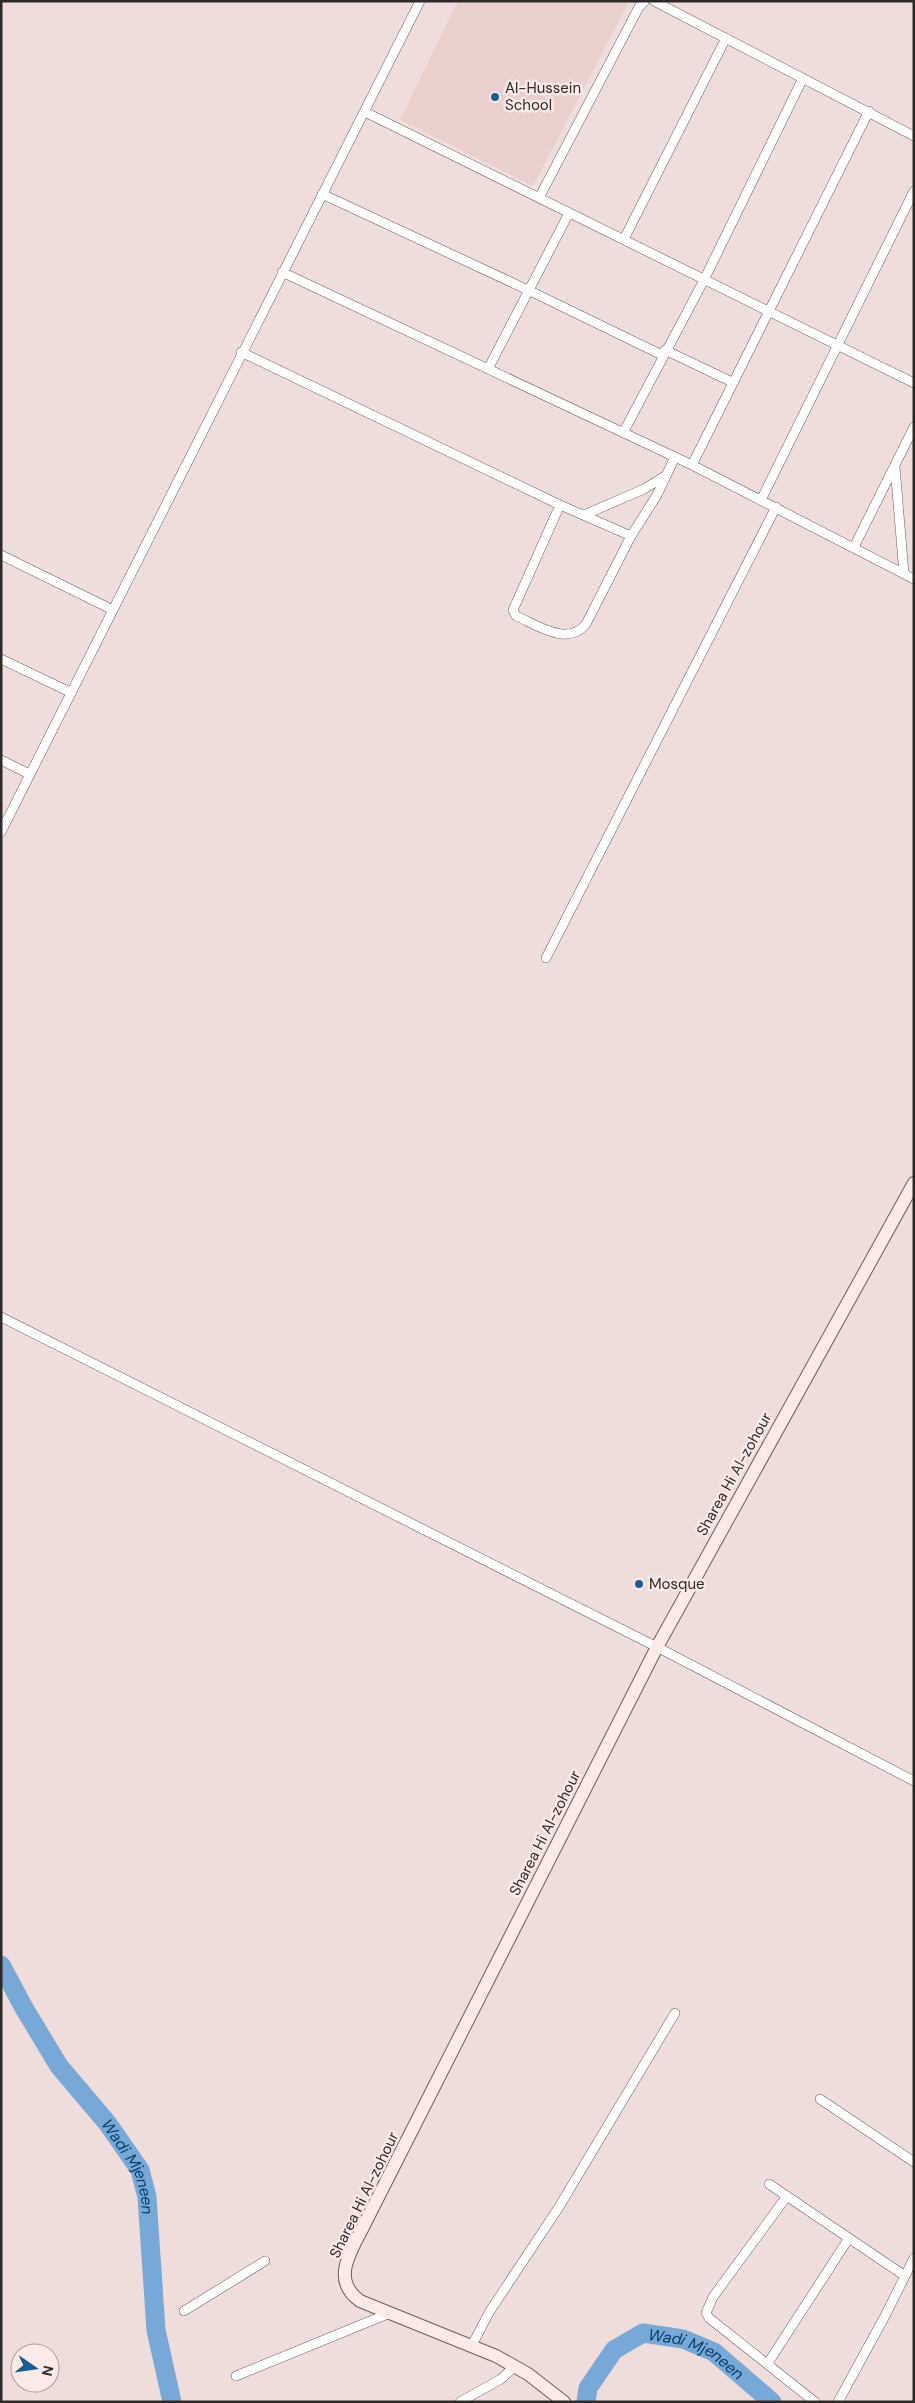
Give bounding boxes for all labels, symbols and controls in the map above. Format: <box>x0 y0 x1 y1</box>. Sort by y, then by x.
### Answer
place label: Al-Hussein School <box>505 78 581 115</box>
marker: Al-Hussein School <box>489 91 501 103</box>
street label: Sharea Hi Al-zohour <box>692 1408 776 1539</box>
place label: Mosque <box>649 1574 705 1594</box>
marker: Mosque <box>633 1578 645 1590</box>
street label: Sharea Hi Al-zohour <box>505 1767 585 1899</box>
water label: Wadi Mjeneen <box>97 2115 158 2215</box>
street label: Sharea Hi Al-zohour <box>325 2128 403 2261</box>
water label: Wadi Mjeneen <box>647 2324 748 2384</box>
north arrow <box>10 2343 60 2393</box>
text: N <box>38 2364 58 2378</box>

